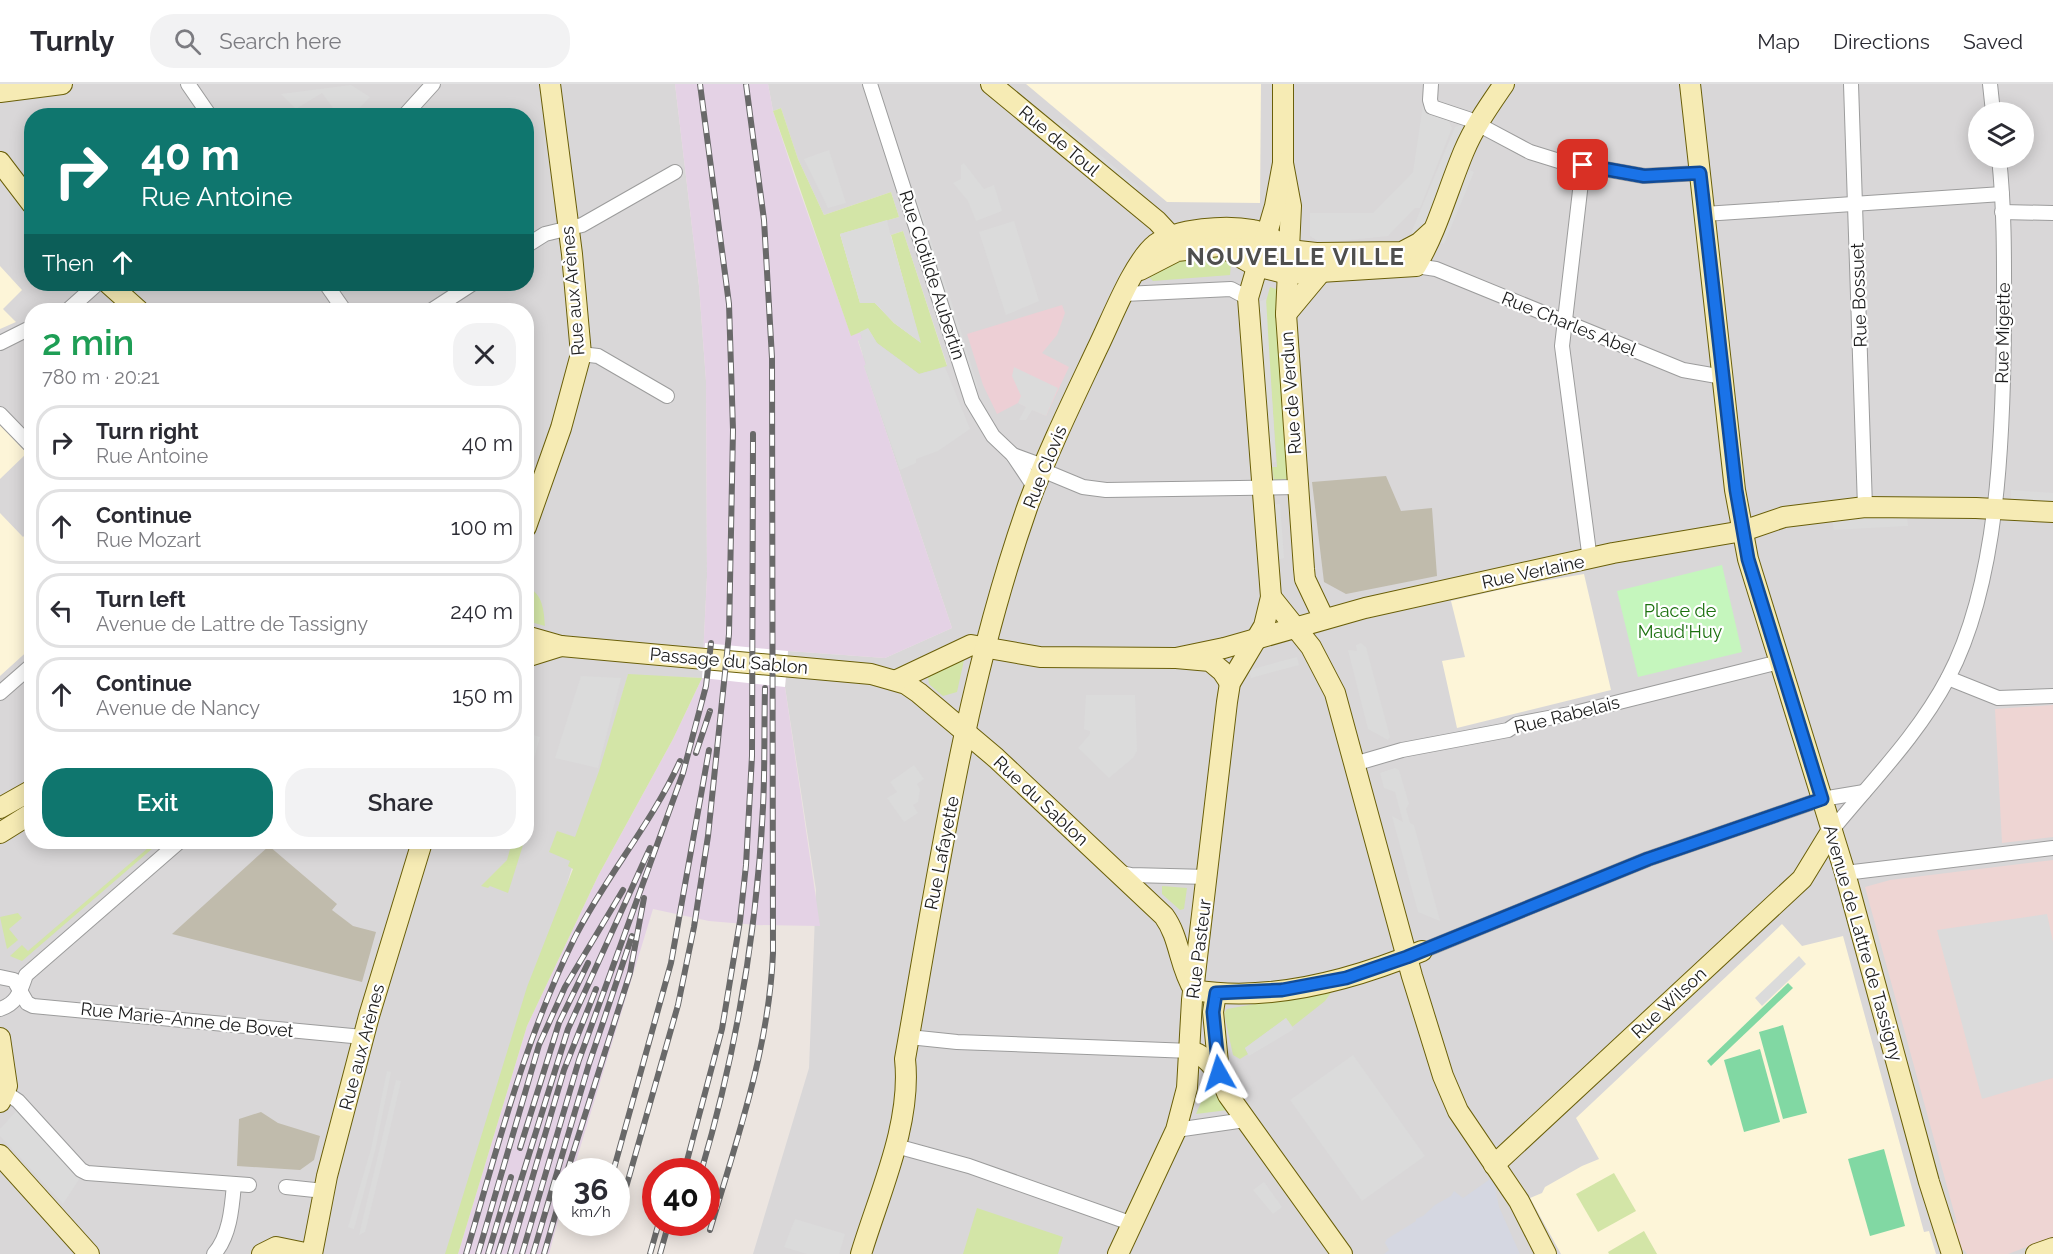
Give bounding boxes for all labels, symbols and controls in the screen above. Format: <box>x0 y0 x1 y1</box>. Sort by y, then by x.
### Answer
search box <box>150 14 570 68</box>
text: Turnly <box>30 25 114 58</box>
icon: search <box>171 25 204 58</box>
text: Search here <box>219 28 341 54</box>
text: Map <box>1757 29 1800 54</box>
text: Directions <box>1833 29 1930 54</box>
text: Saved <box>1963 29 2023 54</box>
street label: Rue de Toul <box>1015 101 1104 180</box>
map controls <box>1968 102 2034 168</box>
button: layers <box>1968 102 2034 168</box>
text: 40 m <box>141 131 240 180</box>
icon: right <box>42 132 120 210</box>
pin <box>1557 139 1608 190</box>
icon: arrive <box>1566 148 1599 181</box>
text: Rue Antoine <box>141 181 293 212</box>
street label: Rue Clotilde Aubertin <box>895 187 970 362</box>
street label: Rue aux Arènes <box>556 225 589 357</box>
district label: NOUVELLE VILLE <box>1186 242 1406 271</box>
street label: Rue Bossuet <box>1846 242 1871 348</box>
icon: ahead <box>106 246 139 279</box>
text: Then <box>42 250 94 276</box>
street label: Rue Migette <box>1991 282 2014 384</box>
street label: Rue Charles Abel <box>1499 287 1640 360</box>
text: 2 min <box>42 321 134 363</box>
button: close <box>453 323 516 386</box>
street label: Rue de Verdun <box>1276 331 1305 455</box>
text: 780 m · 20:21 <box>42 365 160 389</box>
text: Turn right <box>96 418 199 444</box>
street label: Rue Clovis <box>1018 422 1071 511</box>
icon: right <box>45 426 78 459</box>
text: 40 m <box>462 430 513 456</box>
text: Rue Antoine <box>96 444 208 468</box>
text: Continue <box>96 502 192 528</box>
icon: ahead <box>45 510 78 543</box>
text: 100 m <box>451 514 513 540</box>
text: Rue Mozart <box>96 528 201 552</box>
street label: Rue Verlaine <box>1480 550 1587 593</box>
text: Turn left <box>96 586 186 612</box>
icon: left <box>45 594 78 627</box>
text: 240 m <box>450 598 513 624</box>
park label: Place de Maud'Huy <box>1638 600 1723 642</box>
text: Avenue de Lattre de Tassigny <box>96 612 368 636</box>
street label: Passage du Sablon <box>649 643 809 678</box>
text: Continue <box>96 670 192 696</box>
icon: ahead <box>45 678 78 711</box>
text: 150 m <box>452 682 513 708</box>
street label: Rue Rabelais <box>1512 691 1622 738</box>
text: Avenue de Nancy <box>96 696 260 720</box>
street label: Rue du Sablon <box>990 751 1093 850</box>
button: Exit <box>42 768 273 837</box>
button: Share <box>285 768 516 837</box>
street label: Rue Lafayette <box>920 794 963 912</box>
street label: Avenue de Lattre de Tassigny <box>1820 822 1907 1064</box>
street label: Rue Pasteur <box>1182 897 1215 1000</box>
street label: Rue Wilson <box>1627 963 1710 1043</box>
street label: Rue aux Arènes <box>335 981 389 1112</box>
street label: Rue Marie-Anne de Bovet <box>79 998 295 1041</box>
position arrow <box>1187 1041 1251 1105</box>
speed limit sign: 40 <box>642 1158 720 1236</box>
text: 36 <box>574 1172 608 1207</box>
text: km/h <box>571 1203 611 1221</box>

